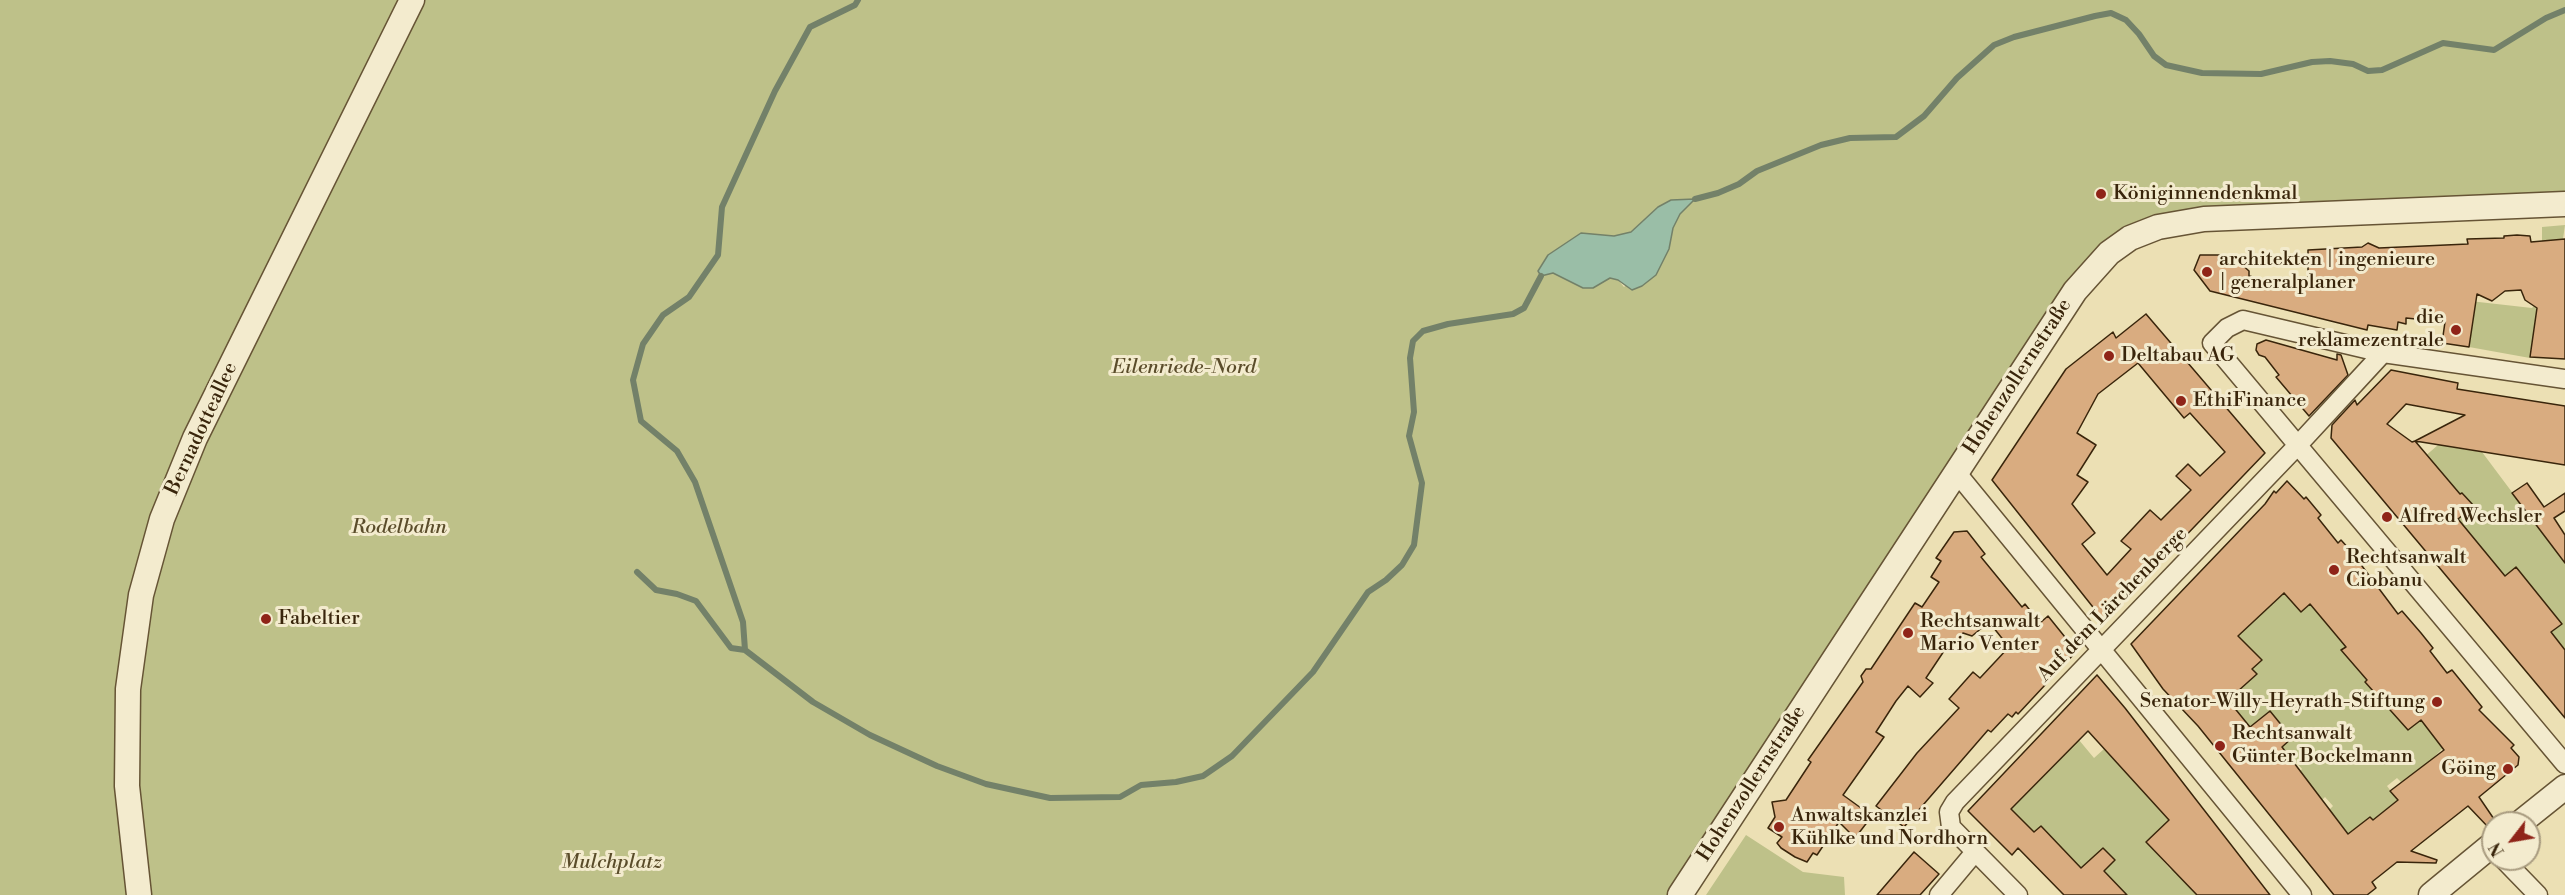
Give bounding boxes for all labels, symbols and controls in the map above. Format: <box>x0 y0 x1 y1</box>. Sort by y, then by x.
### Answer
place label: Königinnendenkmal <box>2113 182 2297 206</box>
marker: Königinnendenkmal <box>2094 187 2108 201</box>
place label: architekten | ingenieure | generalplaner <box>2219 248 2435 295</box>
marker: architekten | ingenieure | generalplaner <box>2200 265 2214 279</box>
street label: Hohenzollernstraße <box>1959 295 2077 459</box>
place label: die reklamezentrale <box>2298 306 2444 353</box>
marker: die reklamezentrale <box>2449 323 2463 337</box>
place label: Deltabau AG <box>2121 344 2235 368</box>
marker: Deltabau AG <box>2102 349 2116 363</box>
park label: Eilenriede-Nord <box>1112 356 1256 380</box>
street label: Bernadotteallee <box>161 359 243 499</box>
place label: EthiFinance <box>2193 389 2306 413</box>
marker: EthiFinance <box>2174 394 2188 408</box>
place label: Alfred Wechsler <box>2399 505 2542 529</box>
marker: Alfred Wechsler <box>2380 510 2394 524</box>
park label: Rodelbahn <box>351 516 447 540</box>
street label: Auf dem Lärchenberge <box>2033 523 2193 687</box>
place label: Rechtsanwalt Ciobanu <box>2346 546 2466 593</box>
marker: Rechtsanwalt Ciobanu <box>2327 563 2341 577</box>
place label: Fabeltier <box>278 607 360 631</box>
place label: Rechtsanwalt Mario Venter <box>1920 610 2040 657</box>
marker: Fabeltier <box>259 612 273 626</box>
marker: Rechtsanwalt Mario Venter <box>1901 626 1915 640</box>
place label: Senator-Willy-Heyrath-Stiftung <box>2140 690 2425 714</box>
marker: Senator-Willy-Heyrath-Stiftung <box>2430 695 2444 709</box>
street label: Hohenzollernstraße <box>1693 702 1811 866</box>
place label: Rechtsanwalt Günter Bockelmann <box>2232 722 2413 769</box>
marker: Rechtsanwalt Günter Bockelmann <box>2213 739 2227 753</box>
place label: Göing <box>2441 757 2496 781</box>
marker: Göing <box>2501 762 2515 776</box>
place label: Anwaltskanzlei Kühlke und Nordhorn <box>1791 804 1988 851</box>
north arrow <box>2481 811 2541 871</box>
marker: Anwaltskanzlei Kühlke und Nordhorn <box>1772 820 1786 834</box>
text: N <box>2485 839 2509 860</box>
park label: Mulchplatz <box>562 851 662 875</box>

